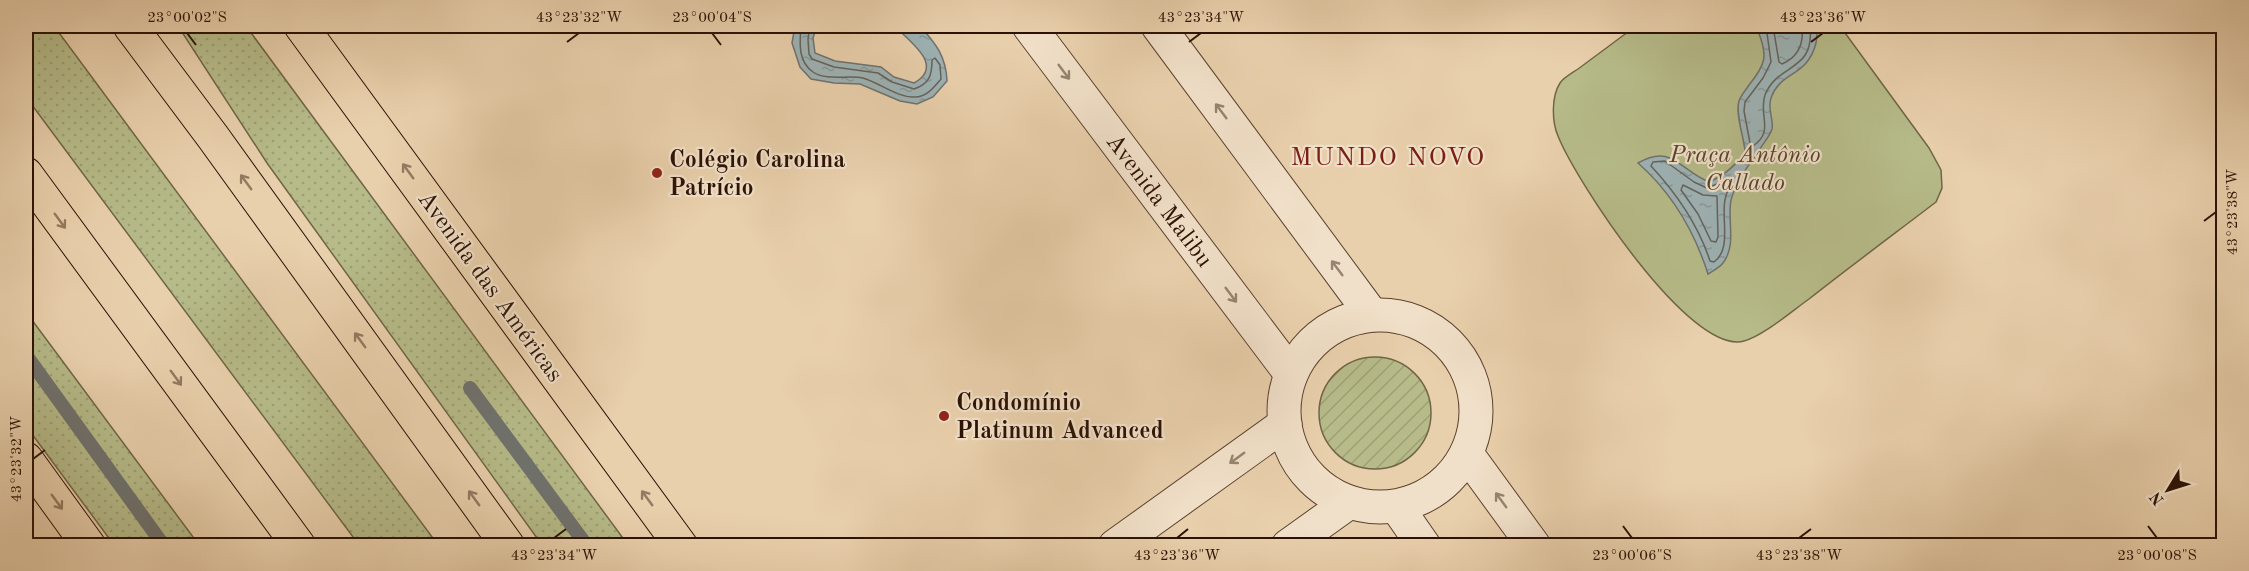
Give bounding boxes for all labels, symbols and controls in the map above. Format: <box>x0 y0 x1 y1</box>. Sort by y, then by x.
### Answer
text: 23°00'02"S <box>147 11 227 26</box>
text: 43°23'32"W <box>536 11 622 26</box>
text: 23°00'04"S <box>672 11 752 26</box>
text: 43°23'34"W <box>1158 11 1244 26</box>
text: 43°23'36"W <box>1780 11 1866 26</box>
one-way arrow <box>1058 64 1070 80</box>
one-way arrow <box>1215 104 1227 120</box>
street label: Avenida Malibu <box>1101 130 1216 272</box>
park label: Praça Antônio Callado <box>1668 144 1821 196</box>
district label: MUNDO NOVO <box>1290 145 1486 171</box>
place label: Colégio Carolina Patrício <box>669 149 845 201</box>
one-way arrow <box>401 164 414 180</box>
marker: Colégio Carolina Patrício <box>650 166 664 180</box>
text: 43°23'38"W <box>2226 169 2241 255</box>
one-way arrow <box>239 175 252 191</box>
street label: Avenida das Américas <box>412 188 566 387</box>
one-way arrow <box>54 213 66 229</box>
one-way arrow <box>1331 261 1343 277</box>
one-way arrow <box>1225 287 1238 303</box>
one-way arrow <box>354 333 366 349</box>
one-way arrow <box>170 370 182 386</box>
place label: Condomínio Platinum Advanced <box>956 392 1164 444</box>
marker: Condomínio Platinum Advanced <box>937 409 951 423</box>
text: 43°23'32"W <box>10 416 25 502</box>
one-way arrow <box>1230 452 1246 464</box>
north arrow <box>2138 460 2198 520</box>
text: N <box>2147 488 2168 508</box>
one-way arrow <box>468 491 480 507</box>
one-way arrow <box>641 491 653 507</box>
one-way arrow <box>1494 492 1507 508</box>
one-way arrow <box>51 494 64 510</box>
text: 43°23'34"W <box>511 549 597 564</box>
text: 43°23'36"W <box>1134 549 1220 564</box>
text: 23°00'06"S <box>1592 549 1672 564</box>
text: 43°23'38"W <box>1756 549 1842 564</box>
text: 23°00'08"S <box>2117 549 2197 564</box>

